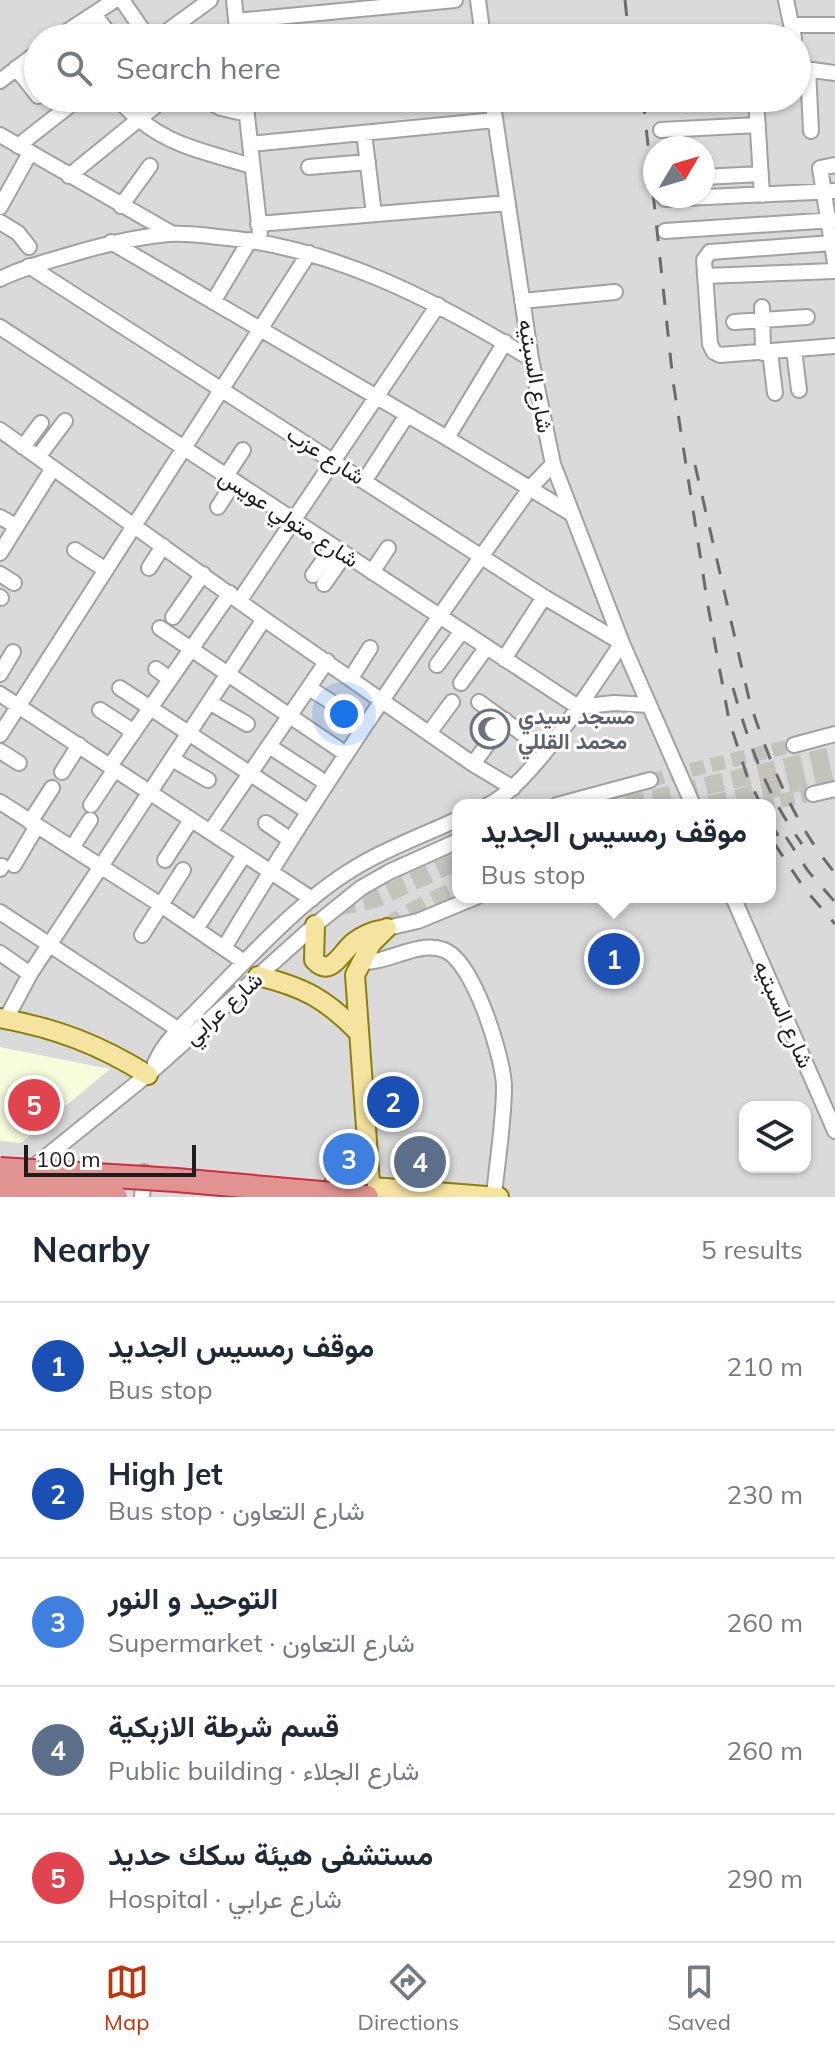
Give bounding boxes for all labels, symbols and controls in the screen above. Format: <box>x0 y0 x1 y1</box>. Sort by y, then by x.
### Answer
search box <box>24 24 811 112</box>
icon: search <box>52 46 96 90</box>
text: Search here <box>116 49 281 87</box>
north arrow <box>643 136 715 208</box>
street label: شارع السبتيه <box>511 317 560 435</box>
street label: شارع عزب <box>281 419 370 491</box>
street label: شارع متولي عويس <box>211 462 364 578</box>
your location <box>324 694 364 734</box>
place label: مسجد سيدي محمد القللي <box>518 702 635 760</box>
mosque icon: مسجد سيدي محمد القللي <box>469 708 511 750</box>
popup <box>452 799 776 903</box>
text: موقف رمسيس الجديد <box>481 812 747 850</box>
text: Bus stop <box>481 858 585 891</box>
pin: 1 <box>588 929 640 989</box>
street label: شارع السبتيه <box>747 956 820 1073</box>
street label: شارع عرابي <box>178 965 272 1054</box>
pin: 2 <box>367 1072 419 1132</box>
pin: 5 <box>8 1075 60 1135</box>
map controls <box>739 1101 811 1173</box>
button: layers <box>739 1101 811 1173</box>
pin: 3 <box>323 1129 375 1189</box>
pin: 4 <box>394 1132 446 1192</box>
scale bar <box>24 1141 196 1177</box>
text: 100 m <box>36 1145 101 1173</box>
text: Nearby <box>32 1228 150 1271</box>
text: 5 results <box>701 1233 803 1266</box>
text: موقف رمسيس الجديد <box>108 1327 374 1365</box>
text: 1 <box>50 1350 66 1383</box>
text: 210 m <box>727 1350 803 1383</box>
text: Bus stop <box>108 1373 213 1406</box>
text: High Jet <box>108 1455 223 1493</box>
text: 2 <box>50 1478 66 1511</box>
text: 230 m <box>727 1478 803 1511</box>
text: Bus stop · شارع التعاون <box>108 1494 365 1527</box>
text: التوحيد و النور <box>108 1579 278 1617</box>
text: 3 <box>50 1606 66 1639</box>
text: 260 m <box>727 1606 803 1639</box>
text: Supermarket · شارع التعاون <box>108 1626 415 1659</box>
text: قسم شرطة الازبكية <box>108 1707 339 1745</box>
text: 4 <box>50 1734 66 1767</box>
text: 260 m <box>727 1734 803 1767</box>
text: Public building · شارع الجلاء <box>108 1754 419 1787</box>
text: مستشفى هيئة سكك حديد <box>108 1835 433 1873</box>
text: 5 <box>50 1862 66 1895</box>
text: 290 m <box>727 1862 803 1895</box>
text: Hospital · شارع عرابي <box>108 1882 342 1915</box>
tab: Map <box>104 1960 149 2036</box>
tab: Directions <box>358 1960 459 2036</box>
tab: Saved <box>667 1960 731 2036</box>

